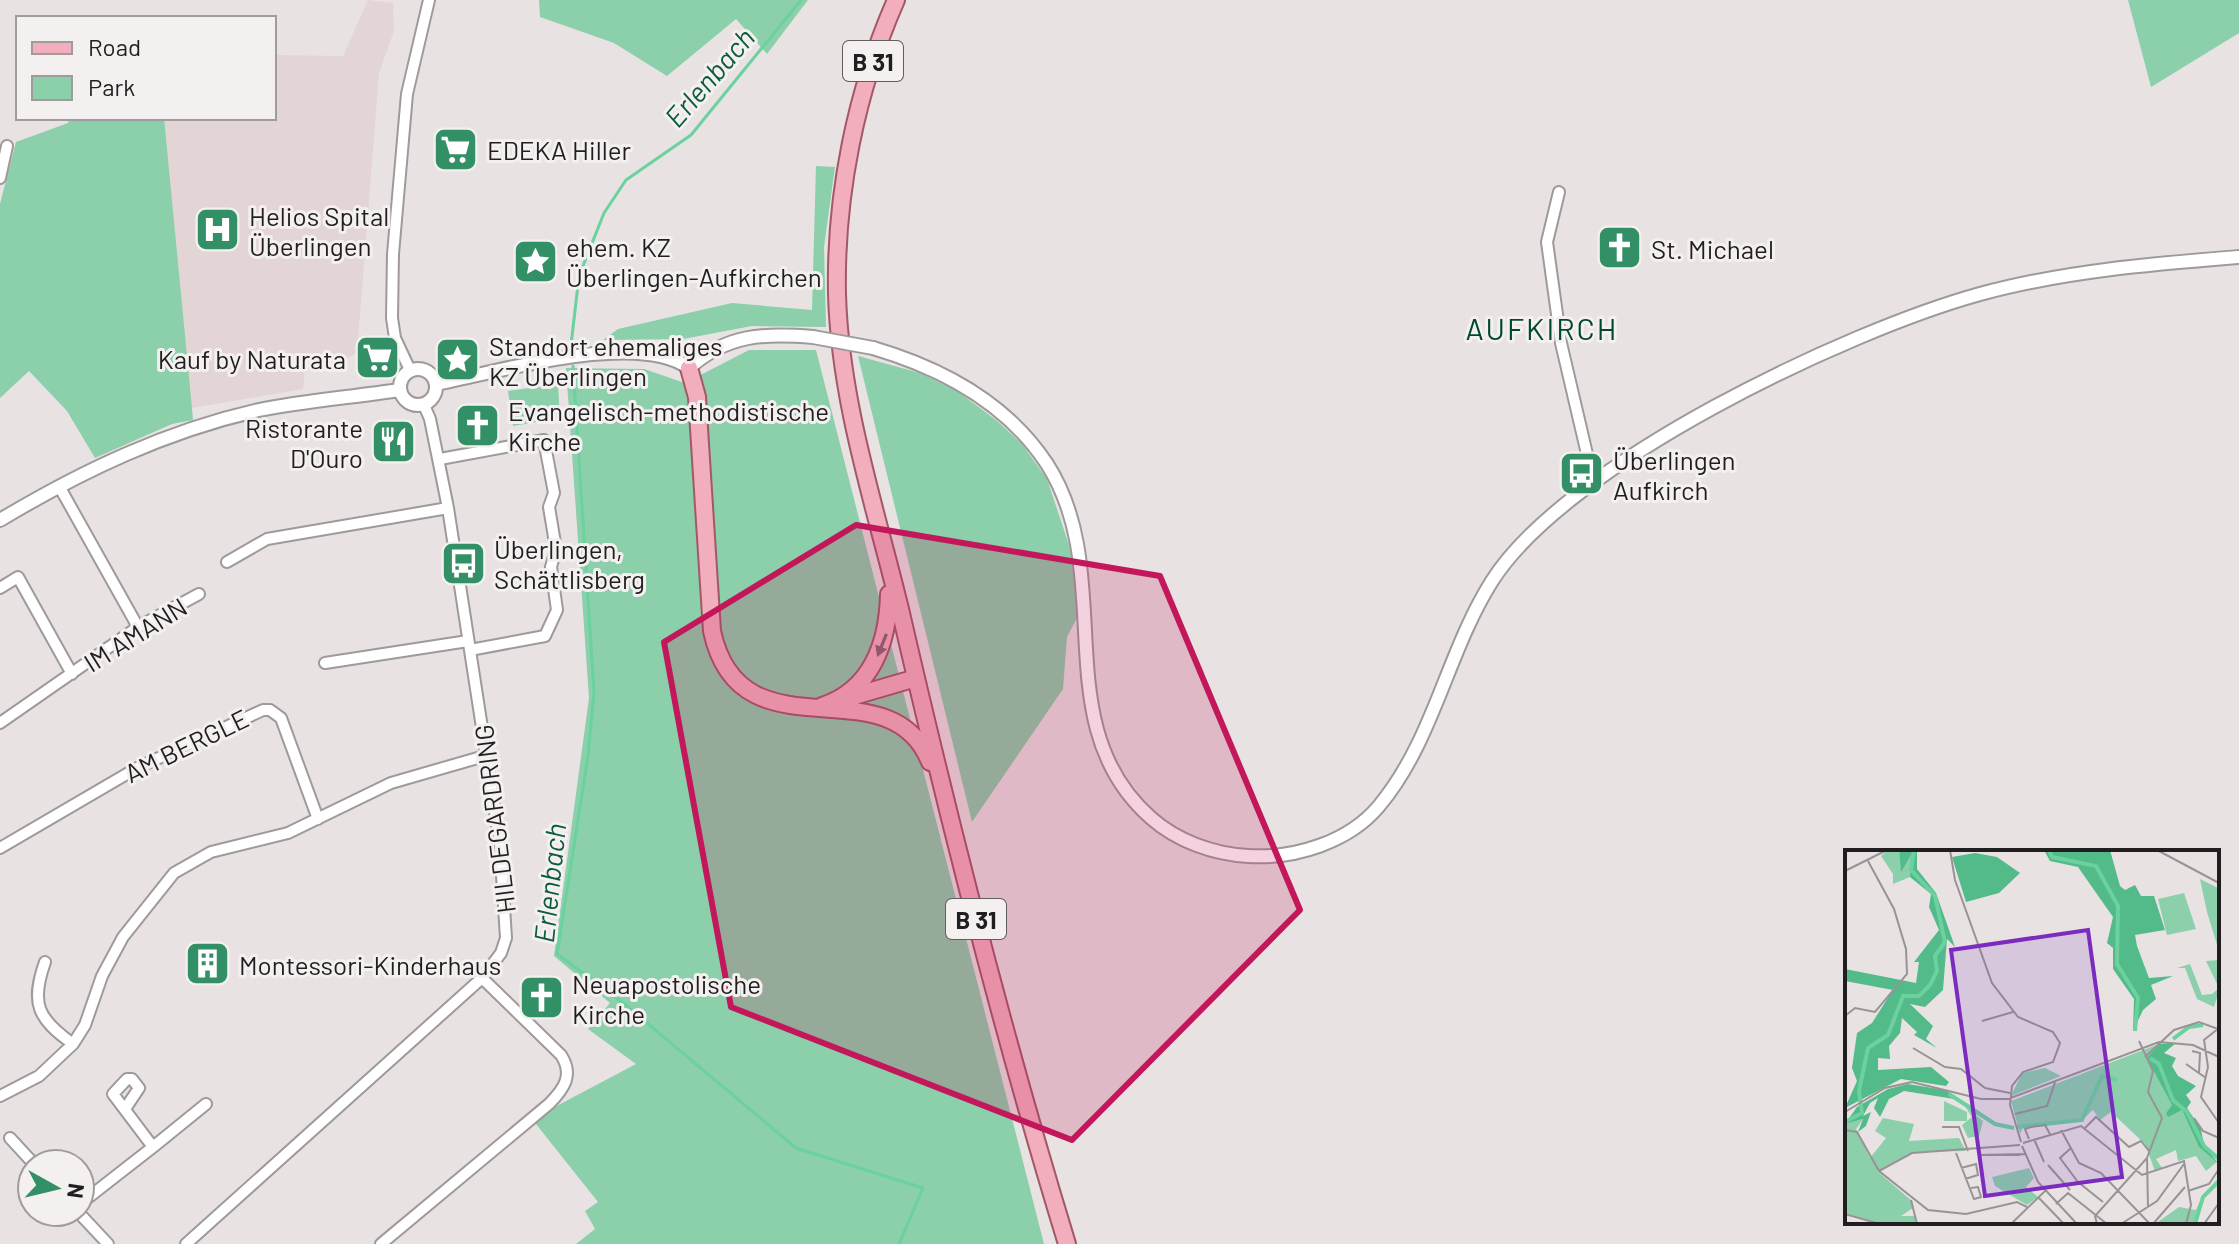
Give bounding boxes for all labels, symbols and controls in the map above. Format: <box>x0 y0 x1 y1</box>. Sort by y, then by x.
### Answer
legend <box>16 16 276 120</box>
water label: Erlenbach <box>657 21 761 133</box>
text: Road <box>88 32 141 61</box>
road number: B 31 <box>843 41 903 81</box>
text: Park <box>88 72 135 101</box>
supermarket icon: EDEKA Hiller <box>432 125 480 173</box>
place label: EDEKA Hiller <box>487 134 632 165</box>
place label: Helios Spital Überlingen <box>249 200 389 261</box>
hospital icon: Helios Spital Überlingen <box>194 206 242 254</box>
church icon: St. Michael <box>1596 224 1644 272</box>
place label: ehem. KZ Überlingen-Aufkirchen <box>566 231 822 292</box>
place label: St. Michael <box>1651 233 1774 264</box>
place icon: ehem. KZ Überlingen-Aufkirchen <box>511 237 559 285</box>
district label: AUFKIRCH <box>1466 310 1618 346</box>
place label: Standort ehemaliges KZ Überlingen <box>489 330 723 391</box>
supermarket icon: Kauf by Naturata <box>353 334 401 382</box>
place icon: Standort ehemaliges KZ Überlingen <box>434 336 482 384</box>
place label: Kauf by Naturata <box>158 343 346 374</box>
place label: Evangelisch-methodistische Kirche <box>508 395 829 456</box>
church icon: Evangelisch-methodistische Kirche <box>453 401 501 449</box>
place label: Ristorante D'Ouro <box>245 412 363 473</box>
restaurant icon: Ristorante D'Ouro <box>370 418 418 466</box>
place label: Überlingen Aufkirch <box>1613 444 1736 505</box>
bus stop icon: Überlingen Aufkirch <box>1558 450 1606 498</box>
place label: Überlingen, Schättlisberg <box>494 533 645 594</box>
bus stop icon: Überlingen, Schättlisberg <box>439 539 487 587</box>
street label: IM AMANN <box>78 590 192 678</box>
one-way arrow <box>875 633 888 657</box>
street label: AM BERGLE <box>119 702 253 788</box>
street label: HILDEGARDRING <box>467 723 521 915</box>
water label: Erlenbach <box>526 822 572 944</box>
inset map <box>1845 850 2219 1224</box>
road number: B 31 <box>946 899 1006 939</box>
building icon: Montessori-Kinderhaus <box>184 940 232 988</box>
place label: Montessori-Kinderhaus <box>239 949 501 980</box>
place label: Neuapostolische Kirche <box>572 968 761 1029</box>
church icon: Neuapostolische Kirche <box>517 974 565 1022</box>
north arrow <box>16 1148 96 1228</box>
text: N <box>63 1182 91 1200</box>

